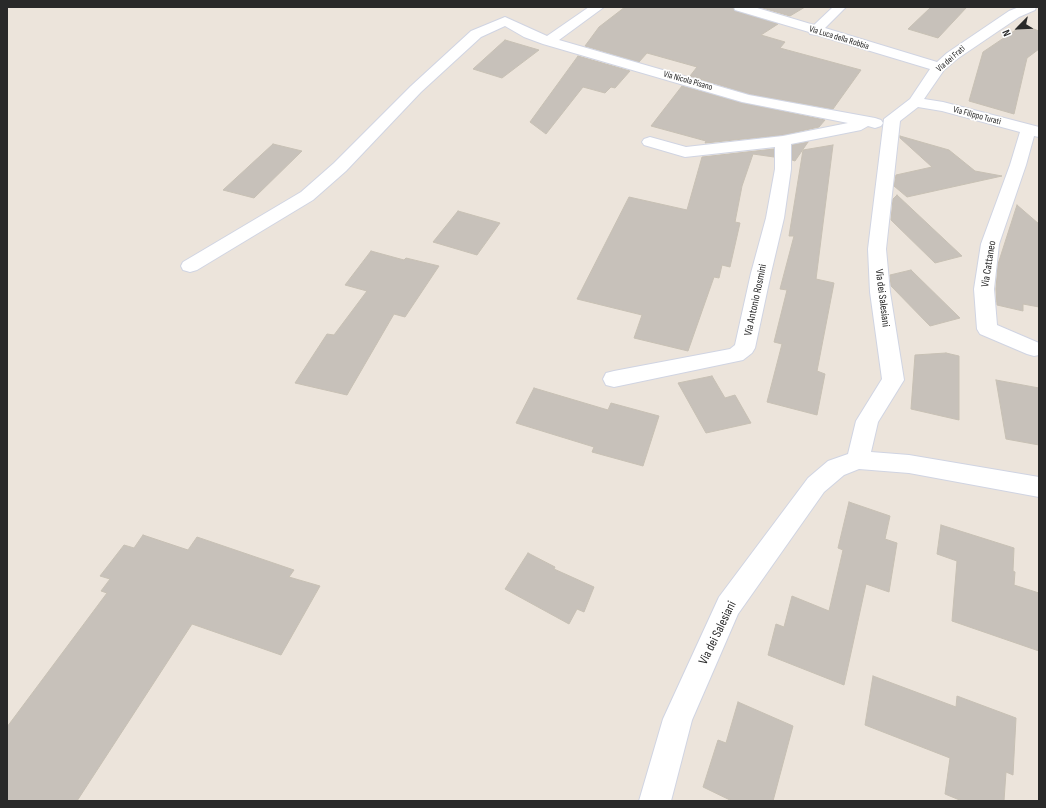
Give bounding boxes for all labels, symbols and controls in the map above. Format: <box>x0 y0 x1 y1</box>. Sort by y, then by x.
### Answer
north arrow <box>998 8 1038 48</box>
street label: Via Luca della Robbia <box>808 24 870 52</box>
text: N <box>999 28 1014 38</box>
street label: Via dei Frati <box>934 44 968 74</box>
street label: Via Nicola Pisano <box>662 69 714 93</box>
street label: Via Filippo Turati <box>952 104 1002 128</box>
street label: Via Cattaneo <box>979 240 999 288</box>
street label: Via Antonio Rosmini <box>742 263 770 337</box>
street label: Via dei Salesiani <box>872 268 892 328</box>
street label: Via dei Salesiani <box>696 599 740 667</box>

